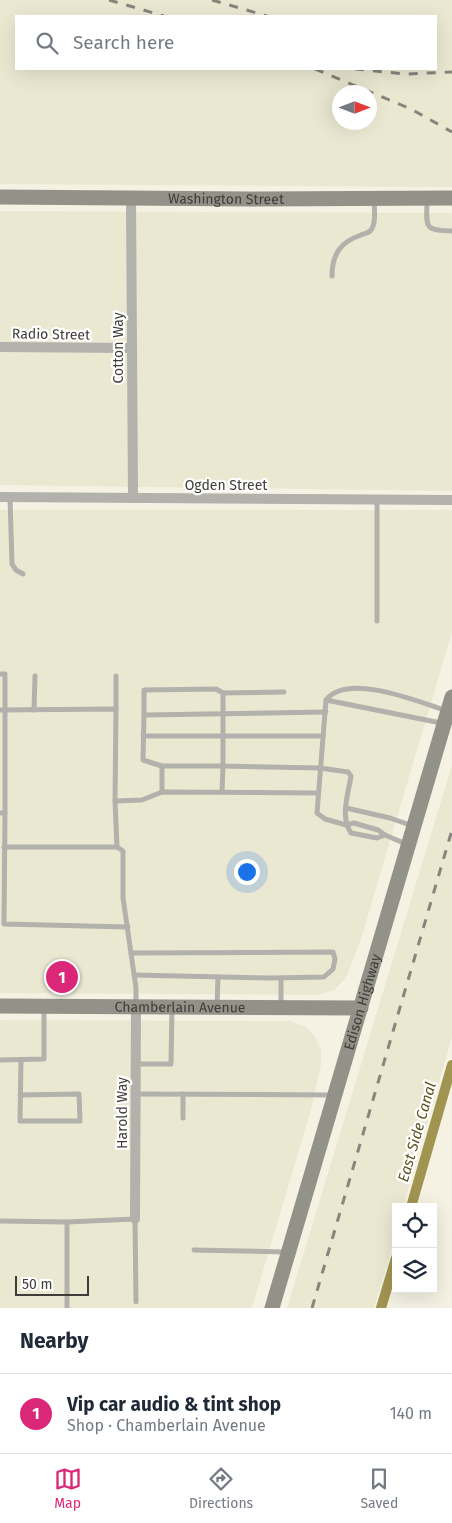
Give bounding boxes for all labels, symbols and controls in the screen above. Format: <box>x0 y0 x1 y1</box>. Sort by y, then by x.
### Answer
search box <box>15 15 437 70</box>
icon: search <box>33 29 61 57</box>
text: Search here <box>73 31 174 54</box>
north arrow <box>332 85 377 130</box>
street label: Washington Street <box>168 190 285 208</box>
street label: Cotton Way <box>110 312 127 384</box>
street label: Radio Street <box>12 325 91 344</box>
street label: Ogden Street <box>185 477 268 494</box>
your location <box>234 859 260 885</box>
street label: Edison Highway <box>340 952 385 1052</box>
pin: 1 <box>46 958 78 996</box>
street label: Chamberlain Avenue <box>114 999 246 1016</box>
street label: Harold Way <box>114 1077 131 1149</box>
water label: East Side Canal <box>394 1080 440 1184</box>
map controls <box>392 1203 437 1293</box>
button: locate <box>392 1203 437 1248</box>
button: layers <box>392 1248 437 1293</box>
scale bar <box>15 1273 89 1296</box>
text: 50 m <box>22 1276 53 1293</box>
text: Nearby <box>20 1328 88 1354</box>
text: Vip car audio & tint shop <box>67 1393 281 1416</box>
text: 1 <box>32 1404 40 1423</box>
text: 140 m <box>390 1404 432 1423</box>
text: Shop · Chamberlain Avenue <box>67 1416 266 1435</box>
tab: Map <box>54 1465 82 1512</box>
tab: Directions <box>189 1465 253 1512</box>
tab: Saved <box>360 1465 398 1512</box>

